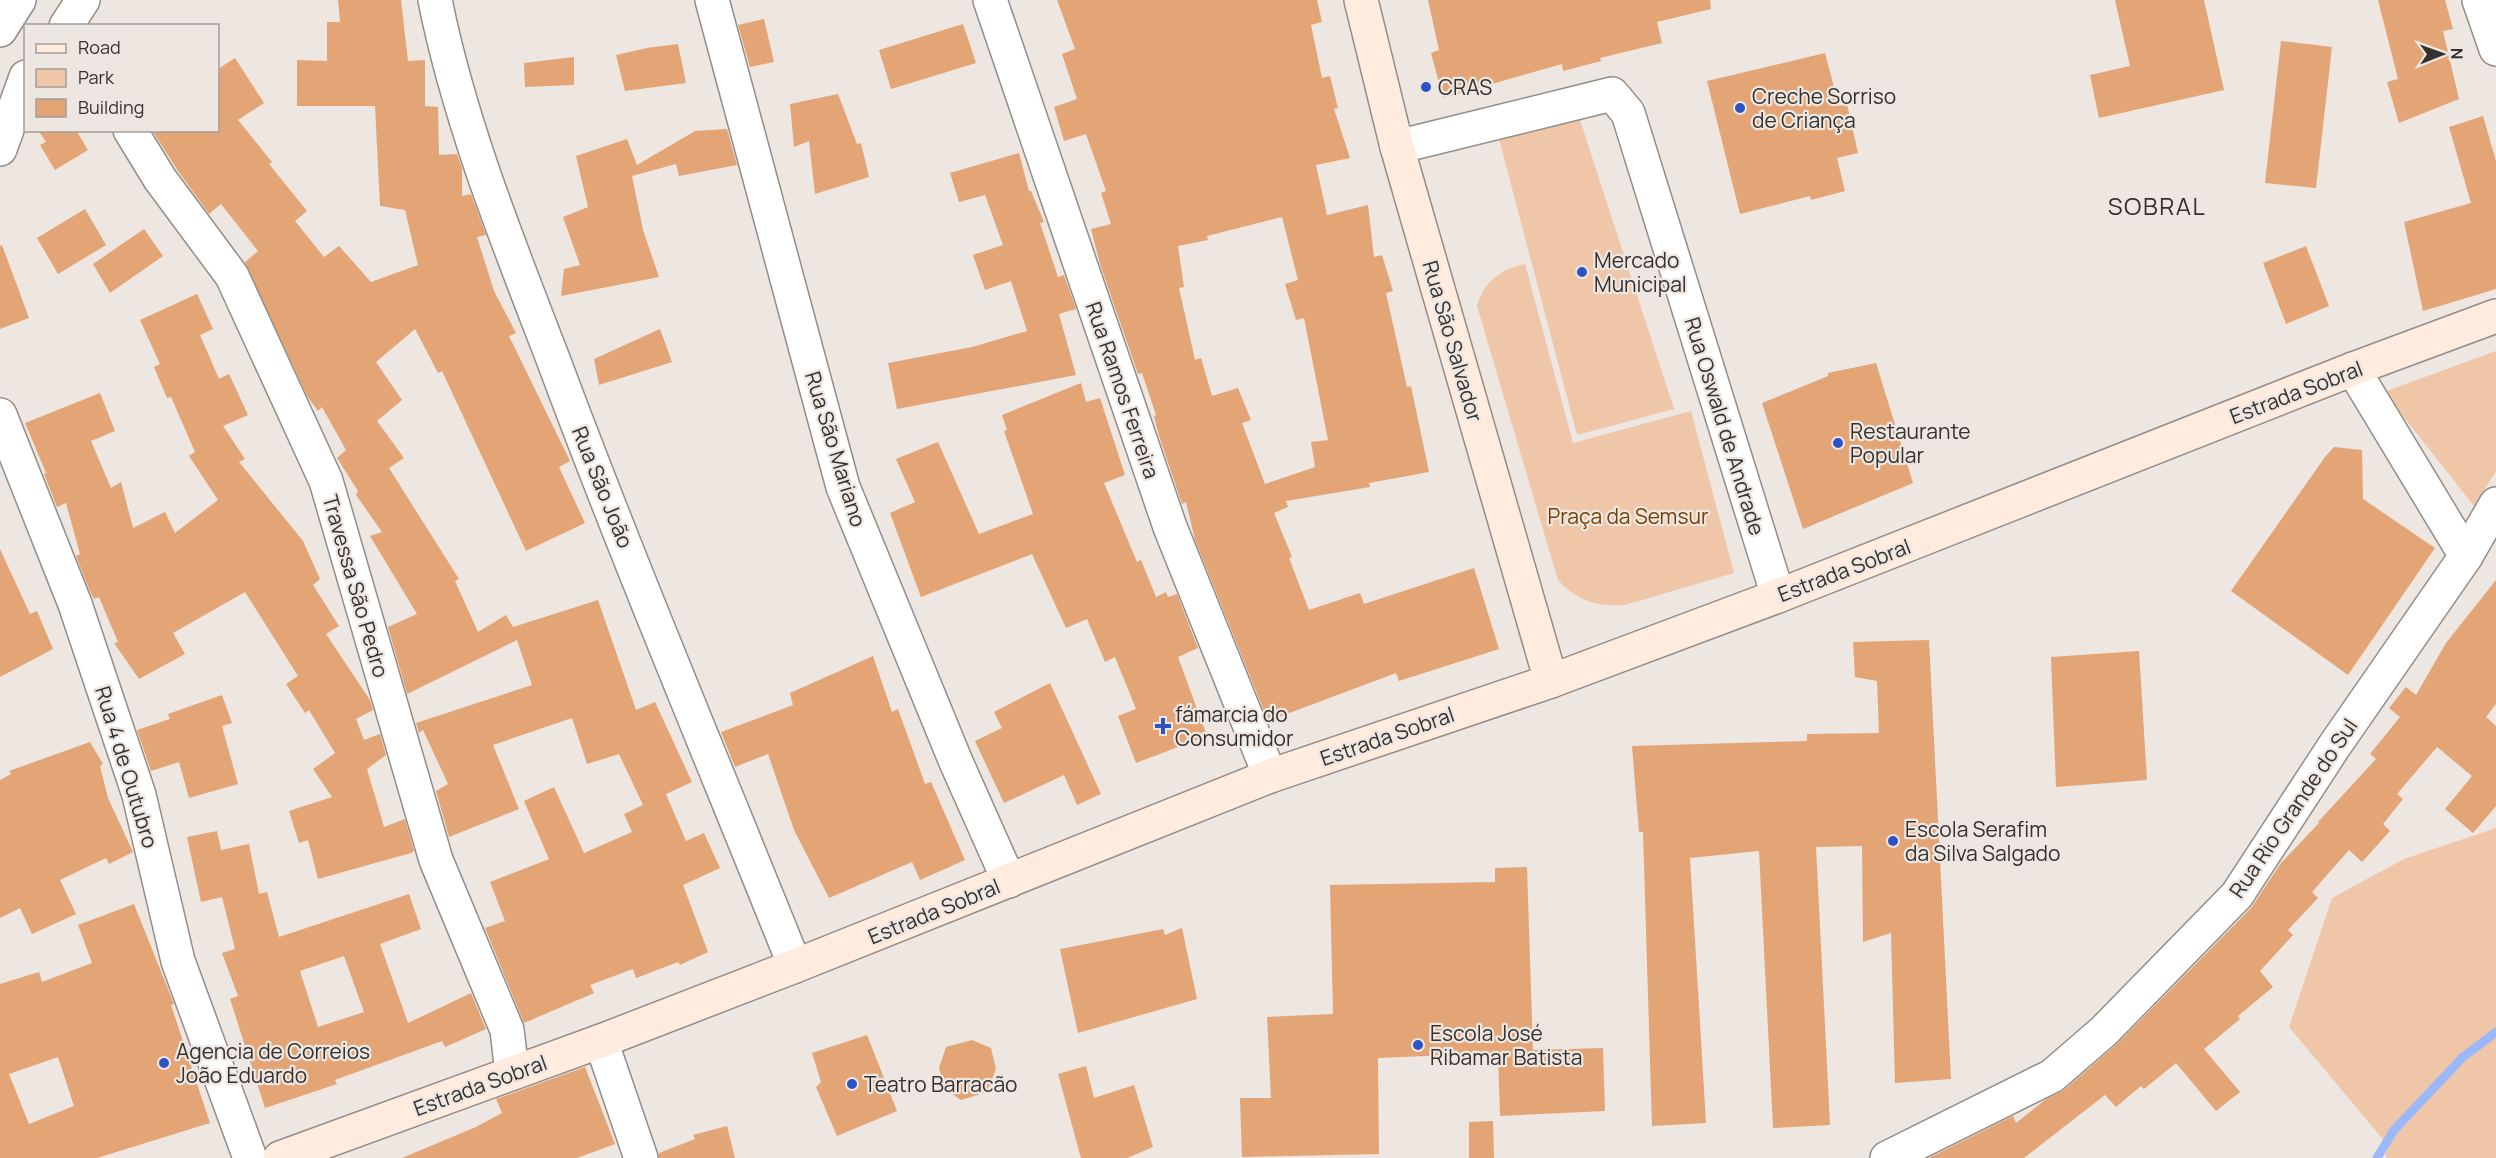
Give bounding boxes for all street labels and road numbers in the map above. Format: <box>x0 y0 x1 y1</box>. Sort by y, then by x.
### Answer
street label: Rua São Salvador <box>1417 257 1490 425</box>
street label: Rua Ramos Ferreira <box>1080 298 1166 482</box>
street label: Rua Oswald de Andrade <box>1678 314 1772 538</box>
street label: Estrada Sobral <box>2226 354 2366 430</box>
street label: Rua São Mariano <box>799 368 873 530</box>
street label: Rua São João <box>566 422 640 552</box>
street label: Travessa São Pedro <box>317 491 395 681</box>
street label: Estrada Sobral <box>1774 532 1914 608</box>
street label: Rua 4 de Outubro <box>89 683 165 851</box>
street label: Estrada Sobral <box>1316 700 1458 772</box>
street label: Rua Rio Grande do Sul <box>2222 713 2364 903</box>
street label: Estrada Sobral <box>864 872 1004 950</box>
street label: Estrada Sobral <box>409 1048 551 1122</box>

